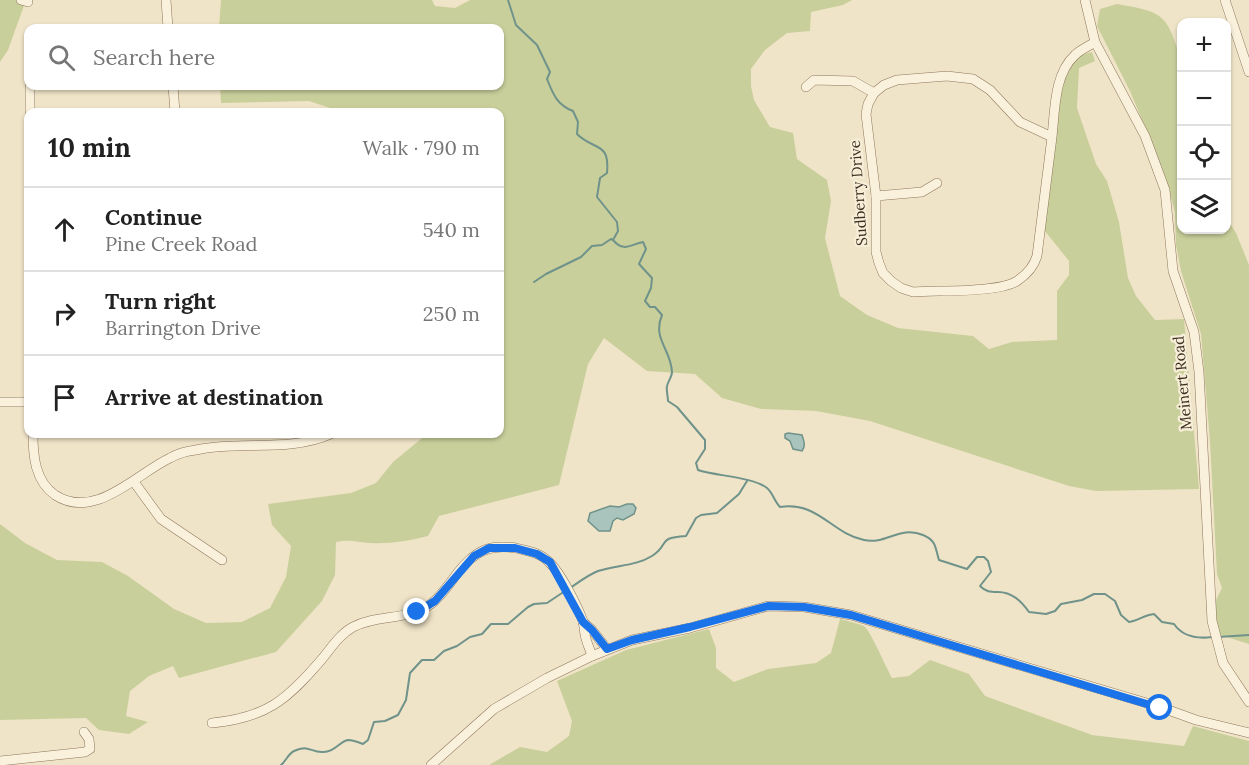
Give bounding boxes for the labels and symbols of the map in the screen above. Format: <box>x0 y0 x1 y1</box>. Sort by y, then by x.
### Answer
street label: Sudberry Drive <box>845 140 871 246</box>
street label: Meinert Road <box>1168 335 1196 431</box>
route end <box>403 598 429 624</box>
route start <box>1146 694 1172 720</box>

